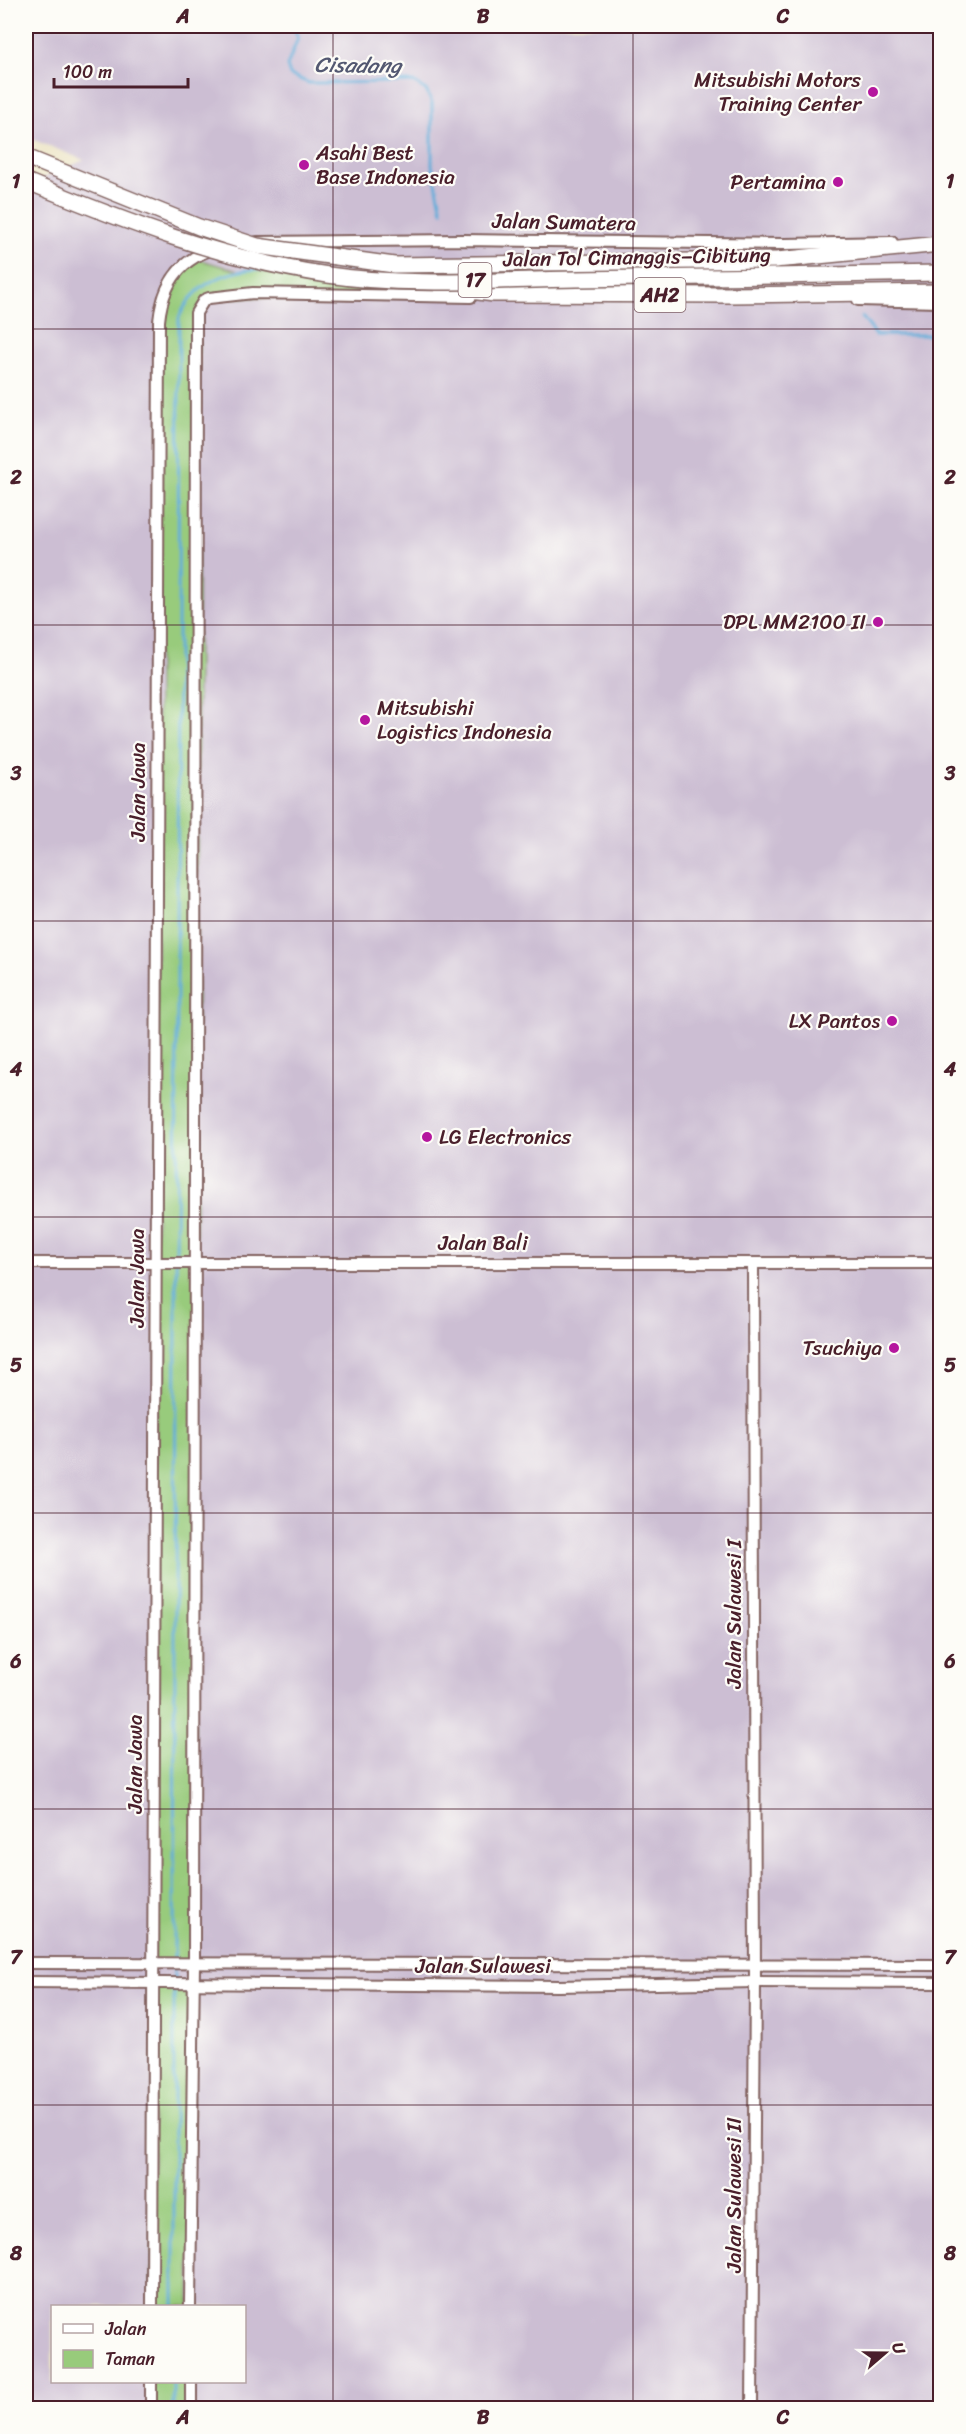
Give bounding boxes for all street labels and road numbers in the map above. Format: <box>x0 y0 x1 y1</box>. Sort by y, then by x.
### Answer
street label: Jalan Sumatera <box>491 202 637 242</box>
street label: Jalan Tol Cimanggis–Cibitung <box>502 236 771 278</box>
road number: 17 <box>458 263 492 297</box>
road number: AH2 <box>634 278 686 312</box>
street label: Jalan Jawa <box>119 742 157 843</box>
street label: Jalan Bali <box>437 1224 529 1262</box>
street label: Jalan Jawa <box>118 1228 156 1329</box>
street label: Jalan Sulawesi I <box>715 1538 753 1690</box>
street label: Jalan Jawa <box>116 1714 154 1815</box>
street label: Jalan Sulawesi <box>414 1947 552 1985</box>
street label: Jalan Sulawesi II <box>715 2117 753 2274</box>

